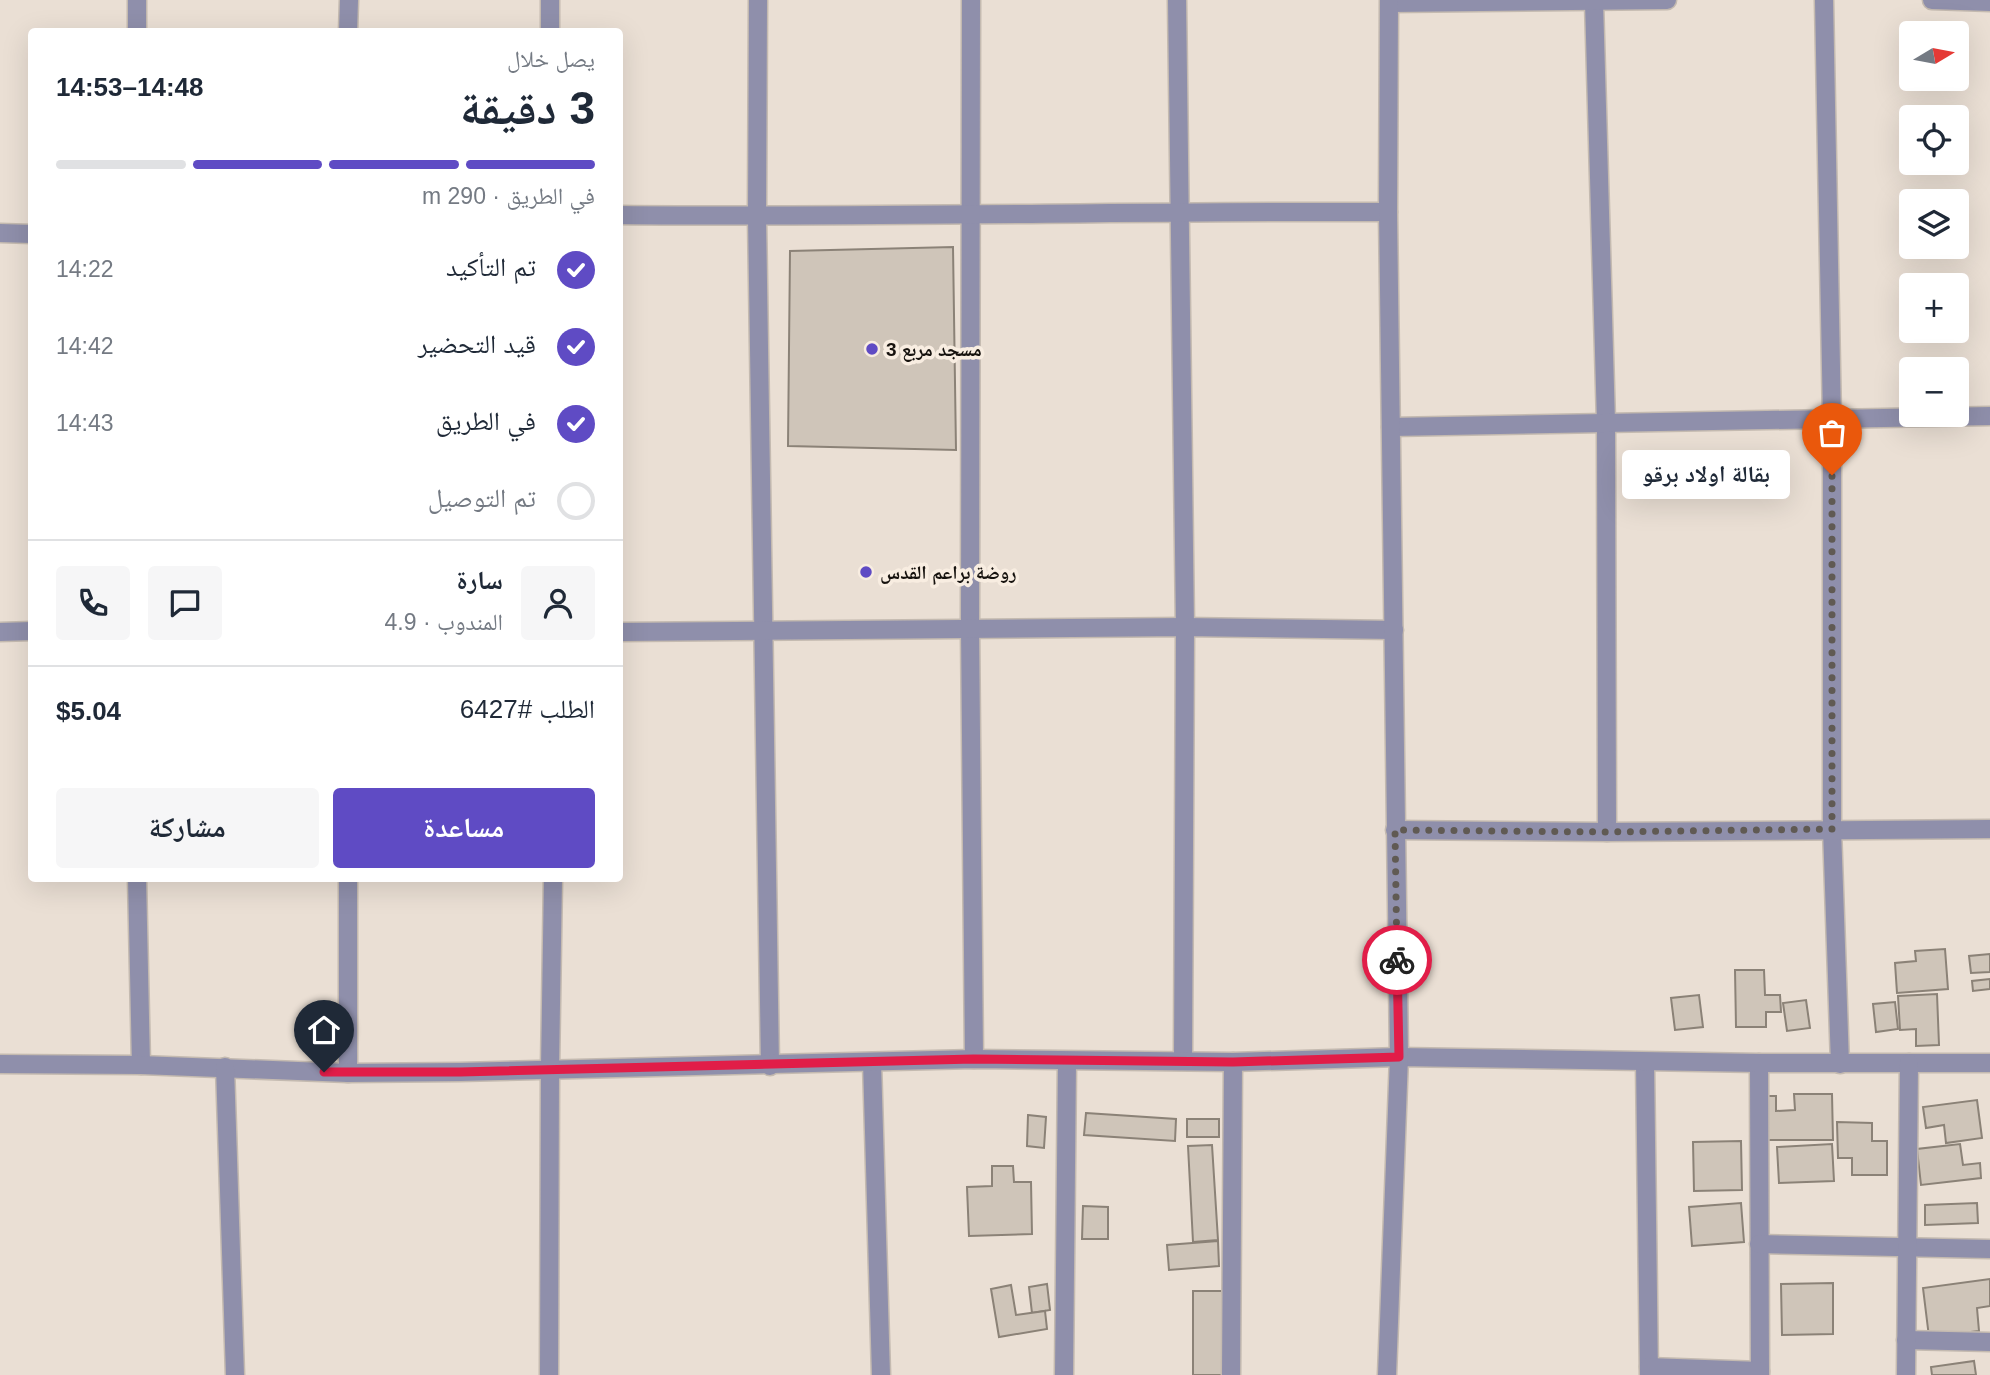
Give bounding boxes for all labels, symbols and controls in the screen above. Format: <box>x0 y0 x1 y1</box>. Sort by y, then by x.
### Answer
north arrow <box>1899 21 1969 91</box>
map controls <box>1899 21 1969 427</box>
text: يصل خلال <box>507 46 595 72</box>
text: 14:48–14:53 <box>56 72 203 102</box>
text: 3 دقيقة <box>460 82 595 134</box>
button: locate <box>1899 105 1969 175</box>
text: في الطريق · 290 m <box>422 183 595 209</box>
button: layers <box>1899 189 1969 259</box>
icon: check <box>557 251 595 289</box>
text: تم التأكيد <box>446 252 536 282</box>
text: 14:22 <box>56 256 114 282</box>
button: + <box>1899 273 1969 343</box>
icon: check <box>557 328 595 366</box>
text: قيد التحضير <box>418 329 536 359</box>
text: 14:42 <box>56 333 114 359</box>
place label: مسجد مربع 3 <box>886 339 982 362</box>
marker: مسجد مربع 3 <box>864 341 880 357</box>
button: − <box>1899 357 1969 427</box>
pin <box>1802 403 1862 475</box>
icon: check <box>557 405 595 443</box>
text: في الطريق <box>436 406 536 436</box>
text: 14:43 <box>56 410 114 436</box>
icon: bag <box>1813 414 1851 452</box>
callout: بقالة اولاد برقو <box>1622 450 1790 500</box>
text: بقالة اولاد برقو <box>1642 461 1770 487</box>
text: تم التوصيل <box>428 483 536 513</box>
place label: روضة براعم القدس <box>880 562 1016 585</box>
marker: روضة براعم القدس <box>858 564 874 580</box>
text: سارة <box>456 565 503 595</box>
button: phone <box>56 566 130 640</box>
button: chat <box>148 566 222 640</box>
button: person <box>521 566 595 640</box>
text: المندوب · 4.9 <box>385 609 503 635</box>
text: الطلب #6427 <box>460 694 595 724</box>
text: $5.04 <box>56 696 121 726</box>
button: مشاركة <box>56 788 319 868</box>
button: مساعدة <box>333 788 595 868</box>
courier <box>1362 925 1432 995</box>
icon: bike <box>1378 941 1416 979</box>
pin <box>294 1000 354 1072</box>
icon: home <box>305 1011 343 1049</box>

